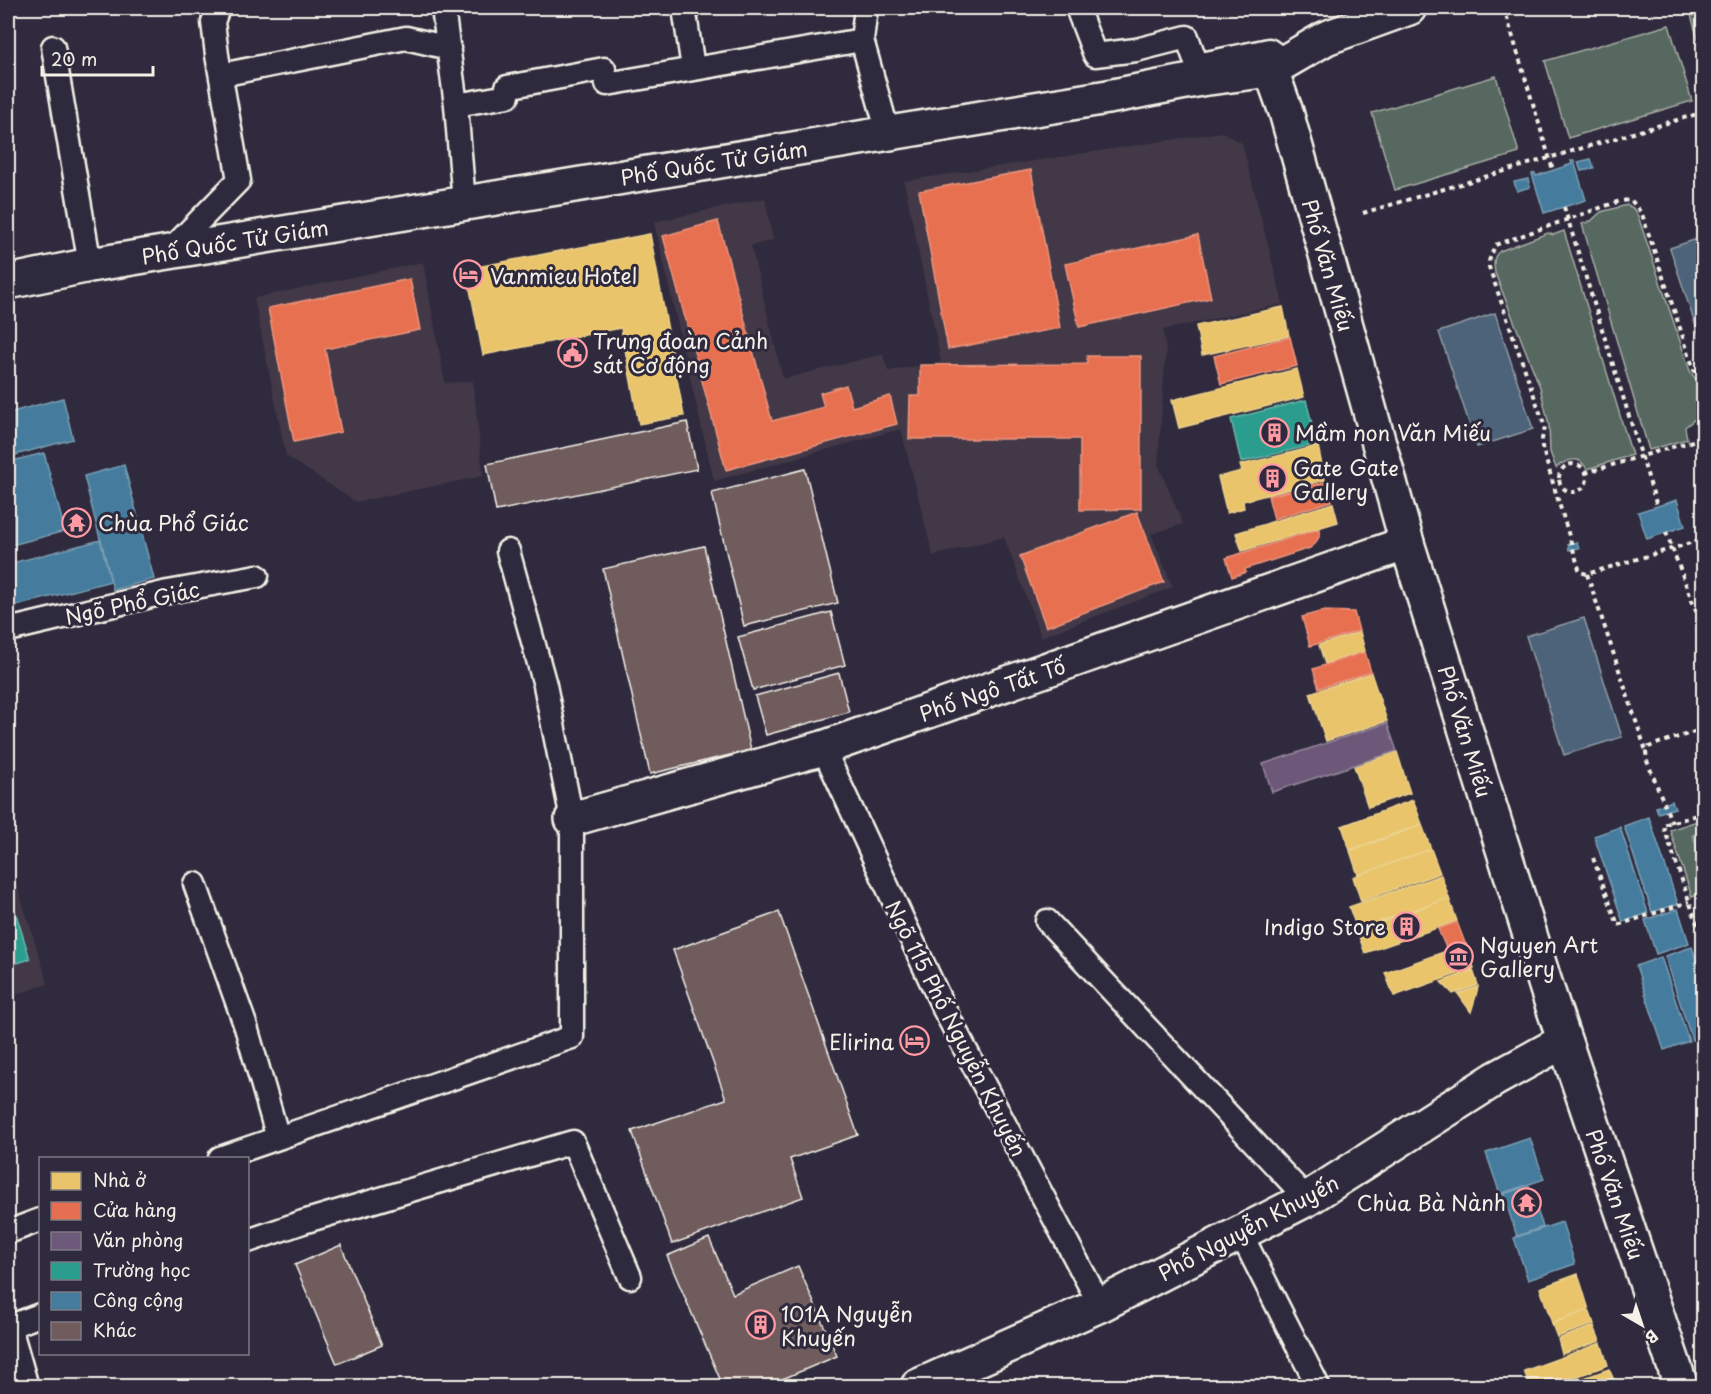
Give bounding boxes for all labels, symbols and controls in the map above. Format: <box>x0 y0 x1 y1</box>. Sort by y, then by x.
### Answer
scale bar <box>42 39 153 77</box>
text: 20 m <box>51 45 97 72</box>
street label: Phố Quốc Tử Giám <box>618 131 810 193</box>
street label: Phố Văn Miếu <box>1295 195 1363 335</box>
street label: Phố Quốc Tử Giám <box>139 210 331 272</box>
hotel icon: Vanmieu Hotel <box>453 259 485 291</box>
place label: Vanmieu Hotel <box>490 259 637 291</box>
place label: Trung đoàn Cảnh sát Cơ động <box>593 324 768 380</box>
public building icon: Trung đoàn Cảnh sát Cơ động <box>556 336 588 368</box>
building icon: Mầm non Văn Miếu <box>1258 416 1290 448</box>
place label: Mầm non Văn Miếu <box>1295 416 1491 448</box>
place label: Gate Gate Gallery <box>1293 451 1398 507</box>
building icon: Gate Gate Gallery <box>1256 463 1288 495</box>
temple icon: Chùa Phổ Giác <box>61 506 93 538</box>
place label: Chùa Phổ Giác <box>98 506 249 538</box>
street label: Ngõ Phổ Giác <box>62 572 202 632</box>
street label: Phố Ngô Tất Tố <box>915 649 1070 729</box>
street label: Phố Văn Miếu <box>1431 661 1501 801</box>
street label: Ngõ 115 Phố Nguyễn Khuyến <box>878 894 1036 1162</box>
place label: Indigo Store <box>1264 910 1386 942</box>
building icon: Indigo Store <box>1391 910 1423 942</box>
place label: Nguyen Art Gallery <box>1480 928 1598 984</box>
museum icon: Nguyen Art Gallery <box>1443 940 1475 972</box>
place label: Elirina <box>829 1025 895 1057</box>
hotel icon: Elirina <box>899 1025 931 1057</box>
street label: Phố Văn Miếu <box>1579 1124 1653 1264</box>
legend <box>39 1157 249 1355</box>
text: Nhà ở <box>93 1166 146 1193</box>
street label: Phố Nguyễn Khuyến <box>1152 1166 1344 1288</box>
place label: Chùa Bà Nành <box>1357 1186 1506 1218</box>
temple icon: Chùa Bà Nành <box>1511 1186 1543 1218</box>
text: Cửa hàng <box>93 1196 177 1223</box>
text: Văn phòng <box>93 1226 184 1253</box>
text: Trường học <box>93 1256 190 1283</box>
text: Công cộng <box>93 1286 184 1313</box>
north arrow <box>1612 1295 1672 1355</box>
place label: 101A Nguyễn Khuyến <box>781 1297 913 1353</box>
building icon: 101A Nguyễn Khuyến <box>744 1309 776 1341</box>
text: Khác <box>93 1316 136 1343</box>
text: B <box>1640 1325 1664 1350</box>

